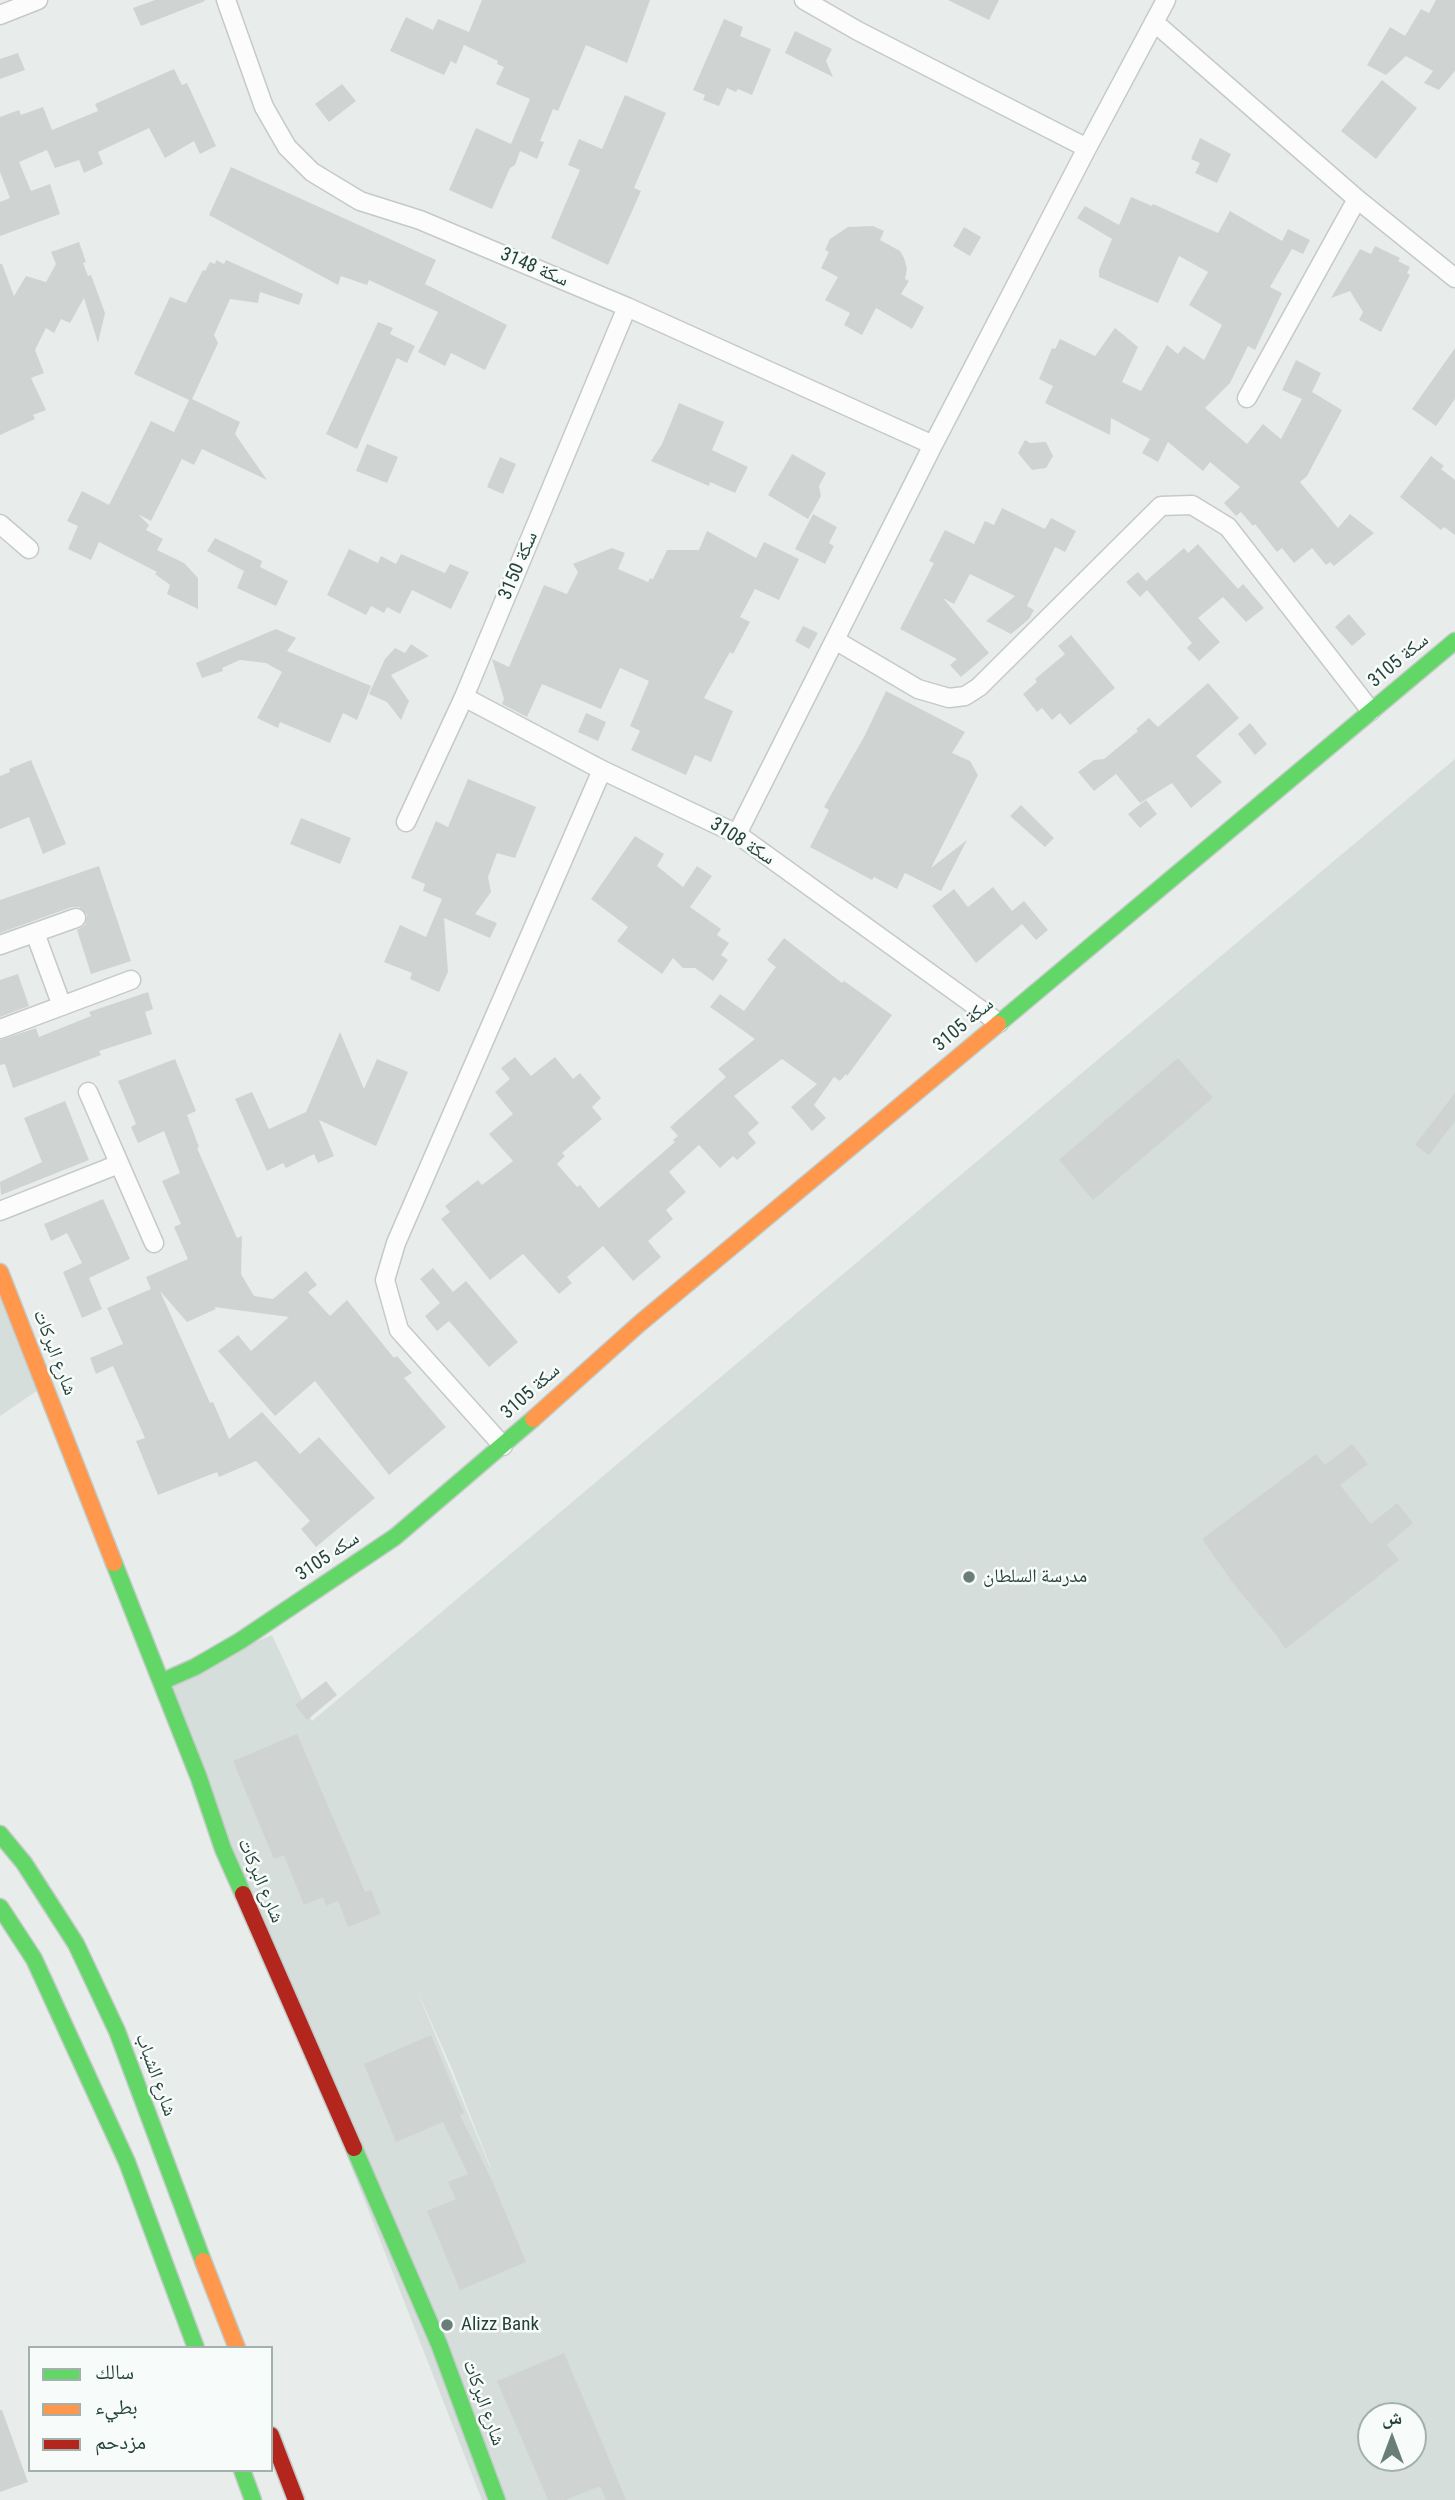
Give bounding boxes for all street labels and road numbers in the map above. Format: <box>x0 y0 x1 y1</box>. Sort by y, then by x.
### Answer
street label: سكة 3148 <box>497 244 571 292</box>
street label: سكة 3150 <box>495 529 543 603</box>
street label: سكة 3105 <box>1364 629 1434 693</box>
street label: سكة 3108 <box>706 813 778 871</box>
street label: سكة 3105 <box>929 993 999 1057</box>
street label: شارع البركات <box>27 1307 81 1399</box>
street label: سكة 3105 <box>497 1360 565 1424</box>
street label: سكه 3105 <box>292 1528 364 1586</box>
street label: شارع البركات <box>232 1835 288 1927</box>
street label: شارع الشباب <box>129 2030 181 2120</box>
street label: شارع البركات <box>457 2357 509 2449</box>

